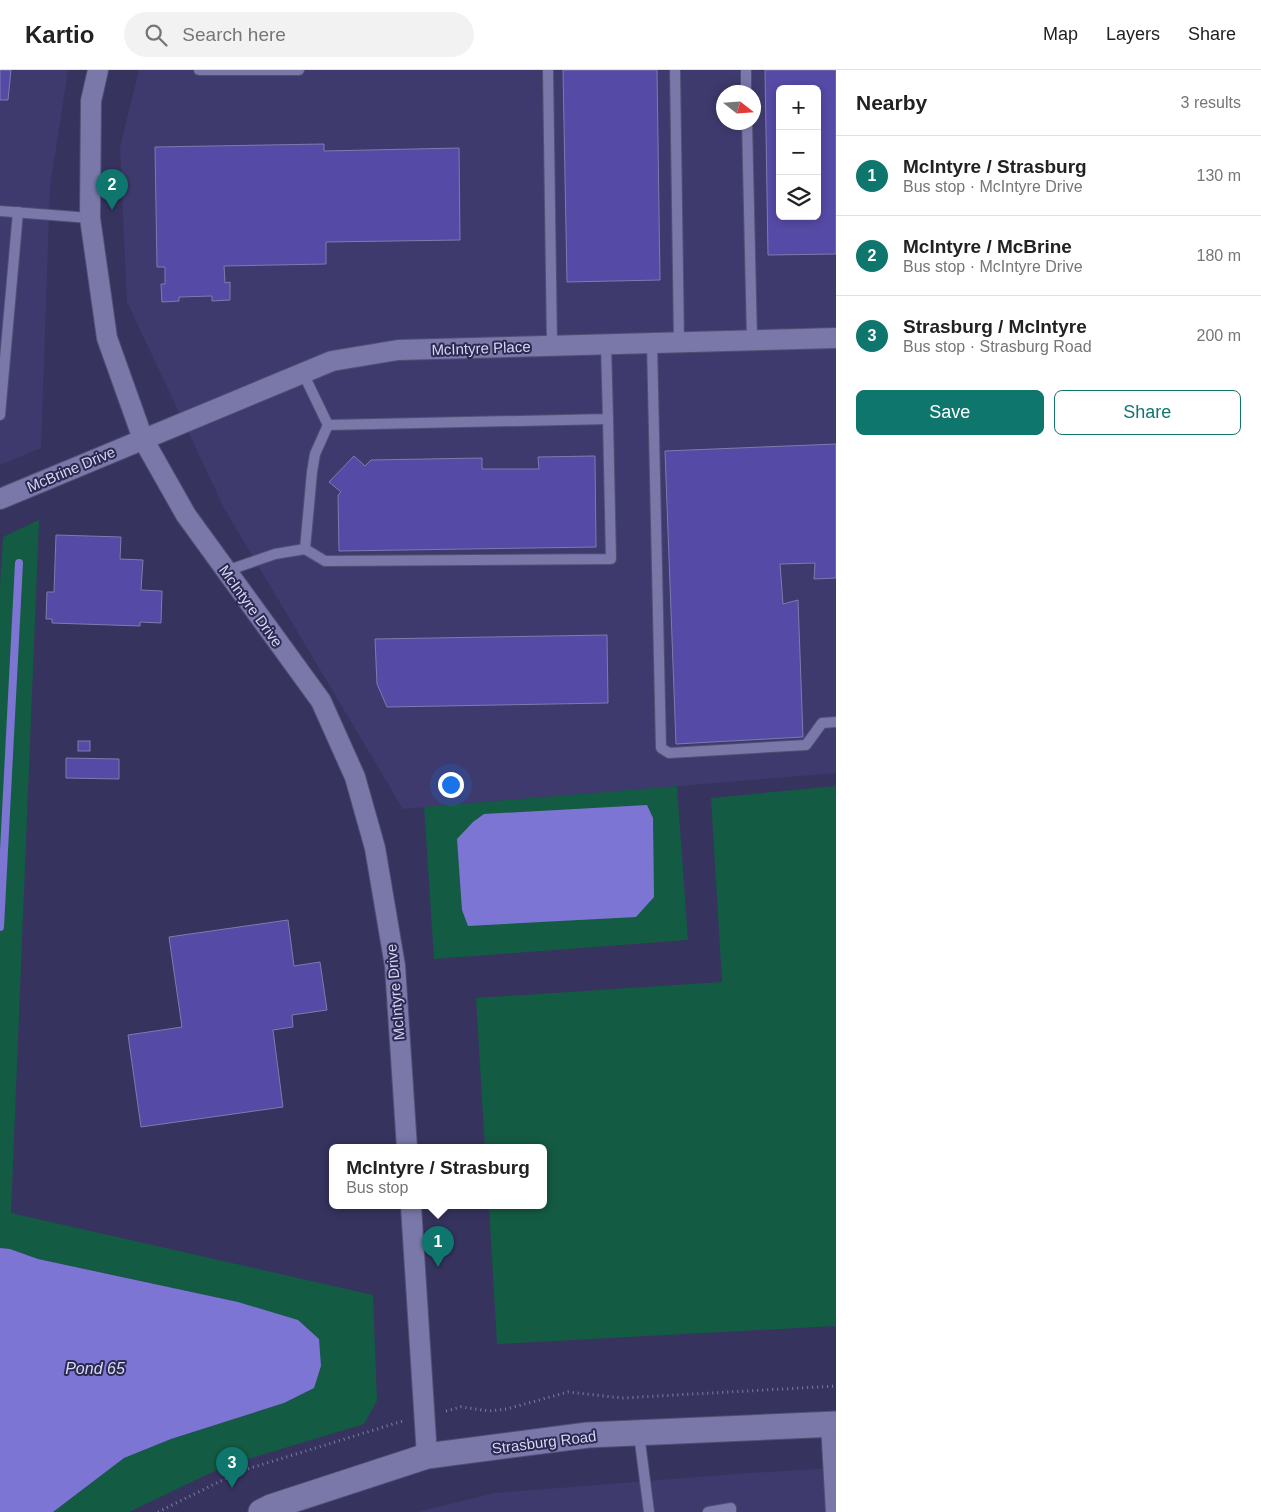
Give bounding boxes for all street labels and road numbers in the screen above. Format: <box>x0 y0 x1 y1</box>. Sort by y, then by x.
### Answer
street label: McIntyre Place <box>431 338 531 358</box>
street label: McBrine Drive <box>24 443 118 495</box>
street label: McIntyre Drive <box>216 562 286 650</box>
street label: McIntyre Drive <box>382 943 408 1041</box>
street label: Strasburg Road <box>491 1427 597 1457</box>

